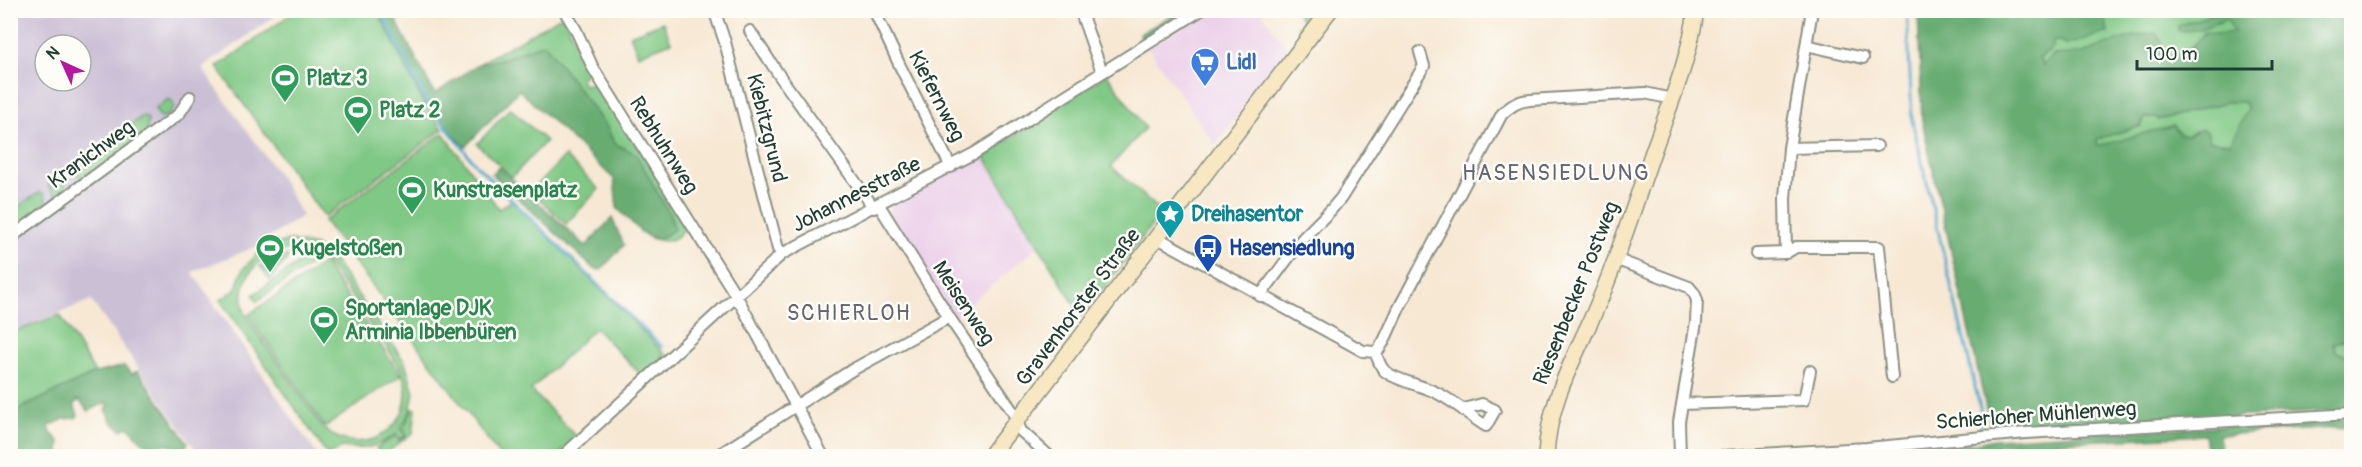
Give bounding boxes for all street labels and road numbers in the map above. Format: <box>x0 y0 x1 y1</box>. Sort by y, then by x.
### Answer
street label: Kiefernweg <box>902 46 971 146</box>
street label: Kiebitzgrund <box>740 71 793 185</box>
street label: Rebhuhnweg <box>623 91 704 199</box>
street label: Kranichweg <box>43 114 140 195</box>
street label: Johannesstraße <box>787 150 926 238</box>
street label: Riesenbecker Postweg <box>1527 197 1626 389</box>
street label: Gravenhorster Straße <box>1010 222 1147 392</box>
street label: Meisenweg <box>926 256 1001 351</box>
street label: Schierloher Mühlenweg <box>1935 395 2137 436</box>

